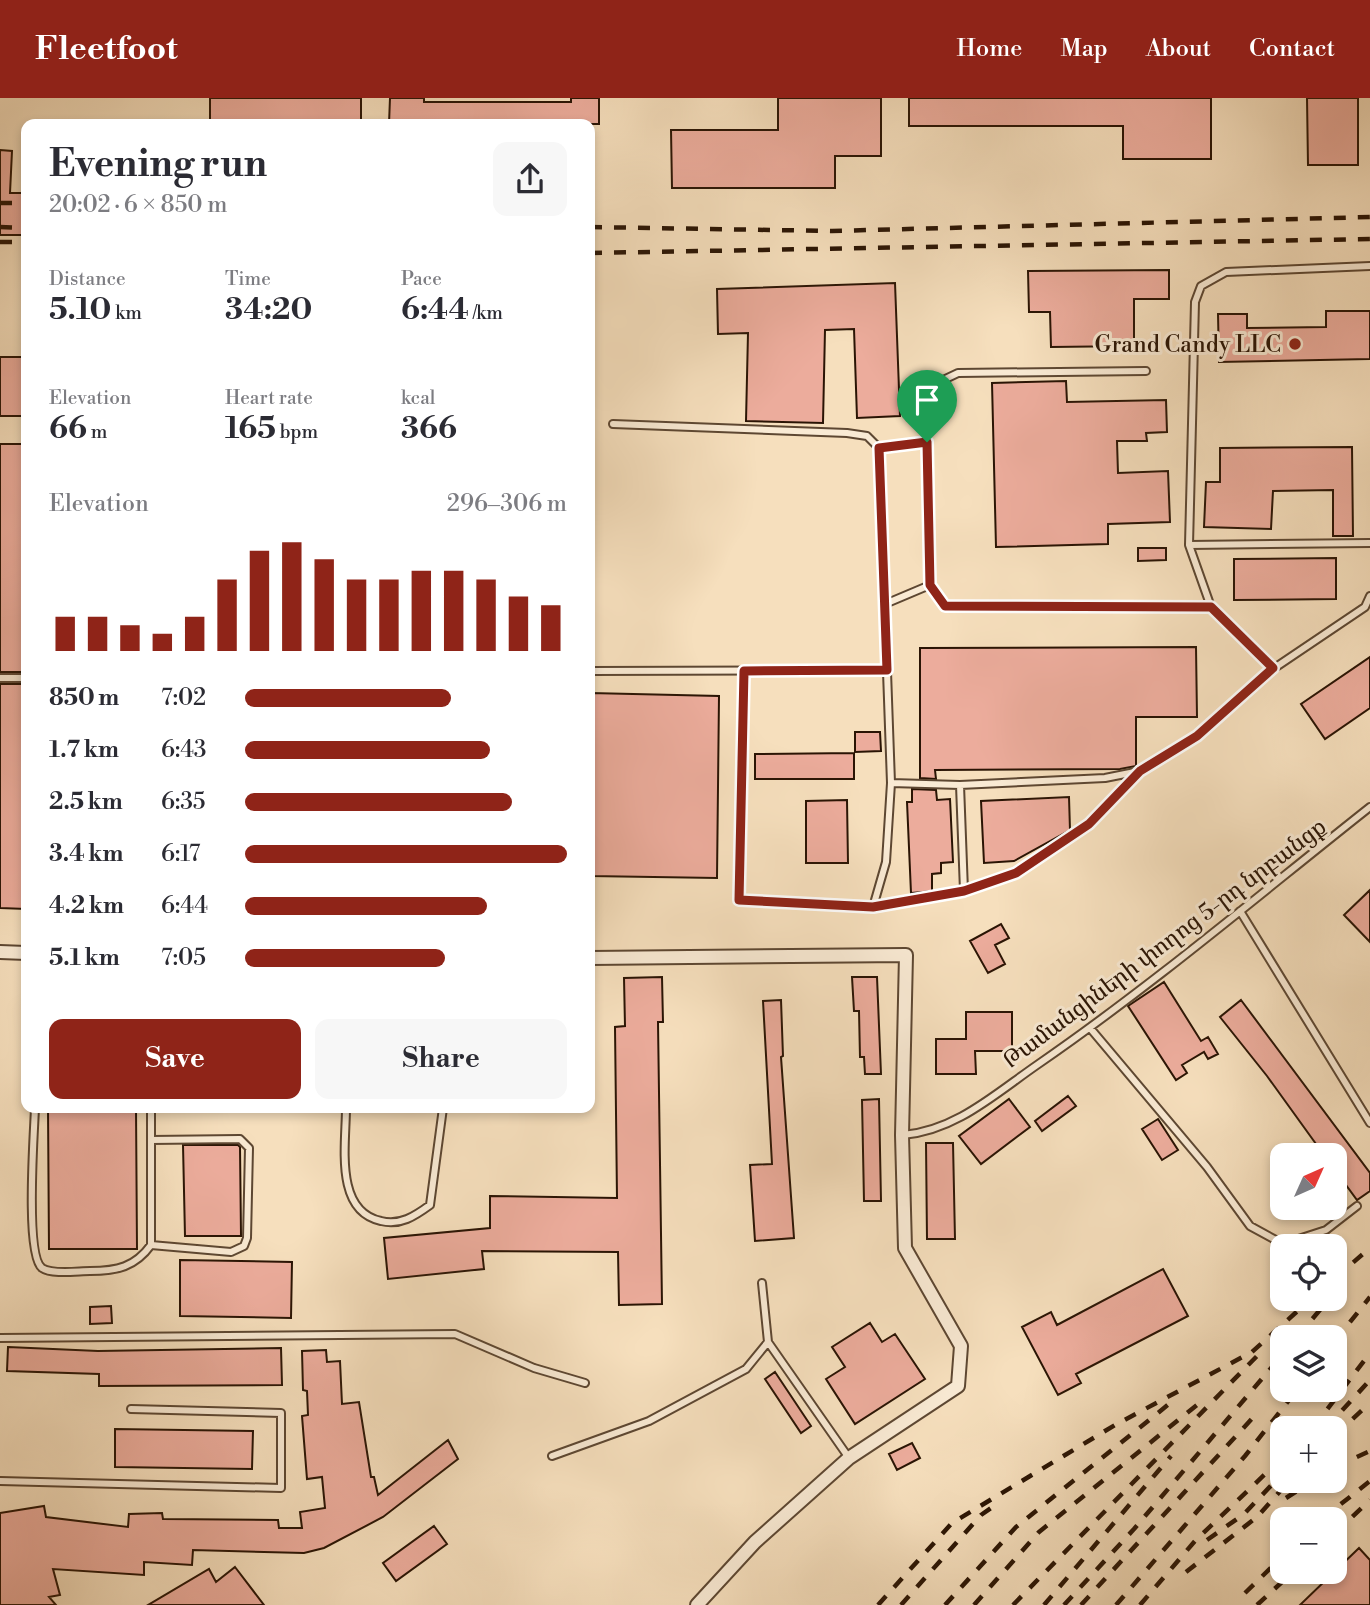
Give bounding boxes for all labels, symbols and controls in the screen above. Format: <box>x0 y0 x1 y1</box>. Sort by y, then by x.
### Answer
text: Fleetfoot <box>35 29 178 70</box>
text: Home <box>957 34 1022 64</box>
text: Map <box>1060 34 1108 64</box>
text: About <box>1146 34 1211 64</box>
text: Contact <box>1249 34 1335 64</box>
text: Evening run <box>49 141 267 188</box>
button: share <box>493 142 567 216</box>
text: 20:02 · 6 × 850 m <box>49 191 227 219</box>
text: Distance <box>49 267 126 291</box>
text: Time <box>225 267 271 291</box>
text: Pace <box>401 267 442 291</box>
text: 5.10 <box>49 291 111 329</box>
text: 34:20 <box>225 291 312 329</box>
text: 6:44 <box>401 291 469 329</box>
text: km <box>111 301 142 325</box>
text: /km <box>469 301 503 325</box>
place label: Grand Candy LLC <box>1095 331 1281 359</box>
marker: Grand Candy LLC <box>1287 336 1303 352</box>
pin <box>897 370 957 442</box>
icon: arrive <box>908 381 946 419</box>
text: Elevation <box>49 386 131 410</box>
text: Heart rate <box>225 386 313 410</box>
text: kcal <box>401 386 435 410</box>
text: 66 <box>49 410 87 448</box>
text: 165 <box>225 410 276 448</box>
text: 366 <box>401 410 457 448</box>
text: m <box>87 420 107 444</box>
text: bpm <box>276 420 318 444</box>
text: Elevation <box>49 490 149 518</box>
text: 296–306 m <box>447 490 567 518</box>
text: 850 m <box>49 684 119 712</box>
text: 7:02 <box>161 684 206 712</box>
text: 1.7 km <box>49 736 119 764</box>
text: 6:43 <box>161 736 207 764</box>
text: 2.5 km <box>49 788 123 816</box>
text: 6:35 <box>161 788 206 816</box>
street label: Թամանցիների փողոց 5-րդ նրբանցք <box>997 813 1332 1075</box>
text: 3.4 km <box>49 840 123 868</box>
text: 6:17 <box>161 840 200 868</box>
text: 4.2 km <box>49 892 124 920</box>
text: 6:44 <box>161 892 208 920</box>
text: 5.1 km <box>49 944 120 972</box>
text: 7:05 <box>161 944 206 972</box>
button: Save <box>49 1019 301 1099</box>
button: Share <box>315 1019 567 1099</box>
north arrow <box>1270 1143 1348 1220</box>
map controls <box>1270 1143 1347 1584</box>
button: locate <box>1270 1234 1347 1311</box>
button: layers <box>1270 1325 1347 1402</box>
button: + <box>1270 1416 1347 1493</box>
button: − <box>1270 1507 1347 1584</box>

